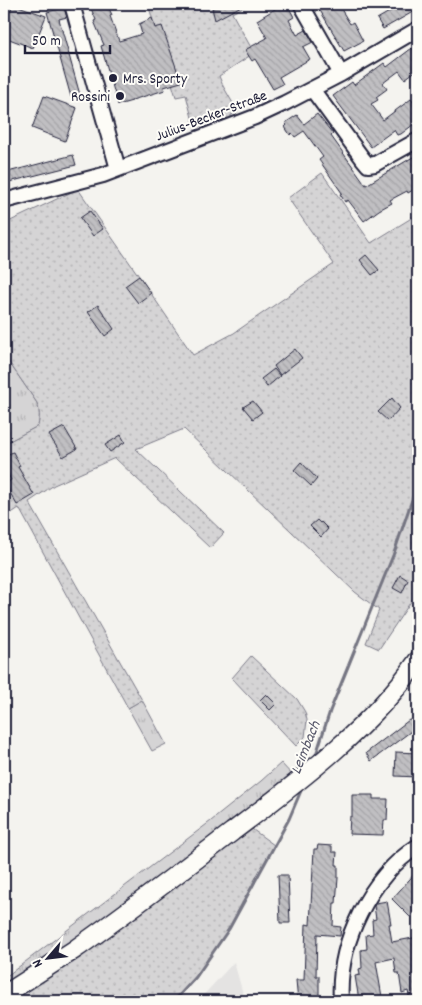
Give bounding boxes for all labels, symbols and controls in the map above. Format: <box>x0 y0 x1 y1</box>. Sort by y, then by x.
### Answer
scale bar <box>25 22 110 54</box>
text: 50 m <box>32 31 61 53</box>
place label: Mrs. Sporty <box>123 69 188 91</box>
marker: Mrs. Sporty <box>107 72 119 84</box>
street label: Julius-Becker-Straße <box>153 85 271 148</box>
place label: Rossini <box>71 87 110 109</box>
marker: Rossini <box>114 90 126 102</box>
water label: Leimbach <box>285 717 328 778</box>
north arrow <box>22 932 72 982</box>
text: N <box>28 955 49 971</box>

